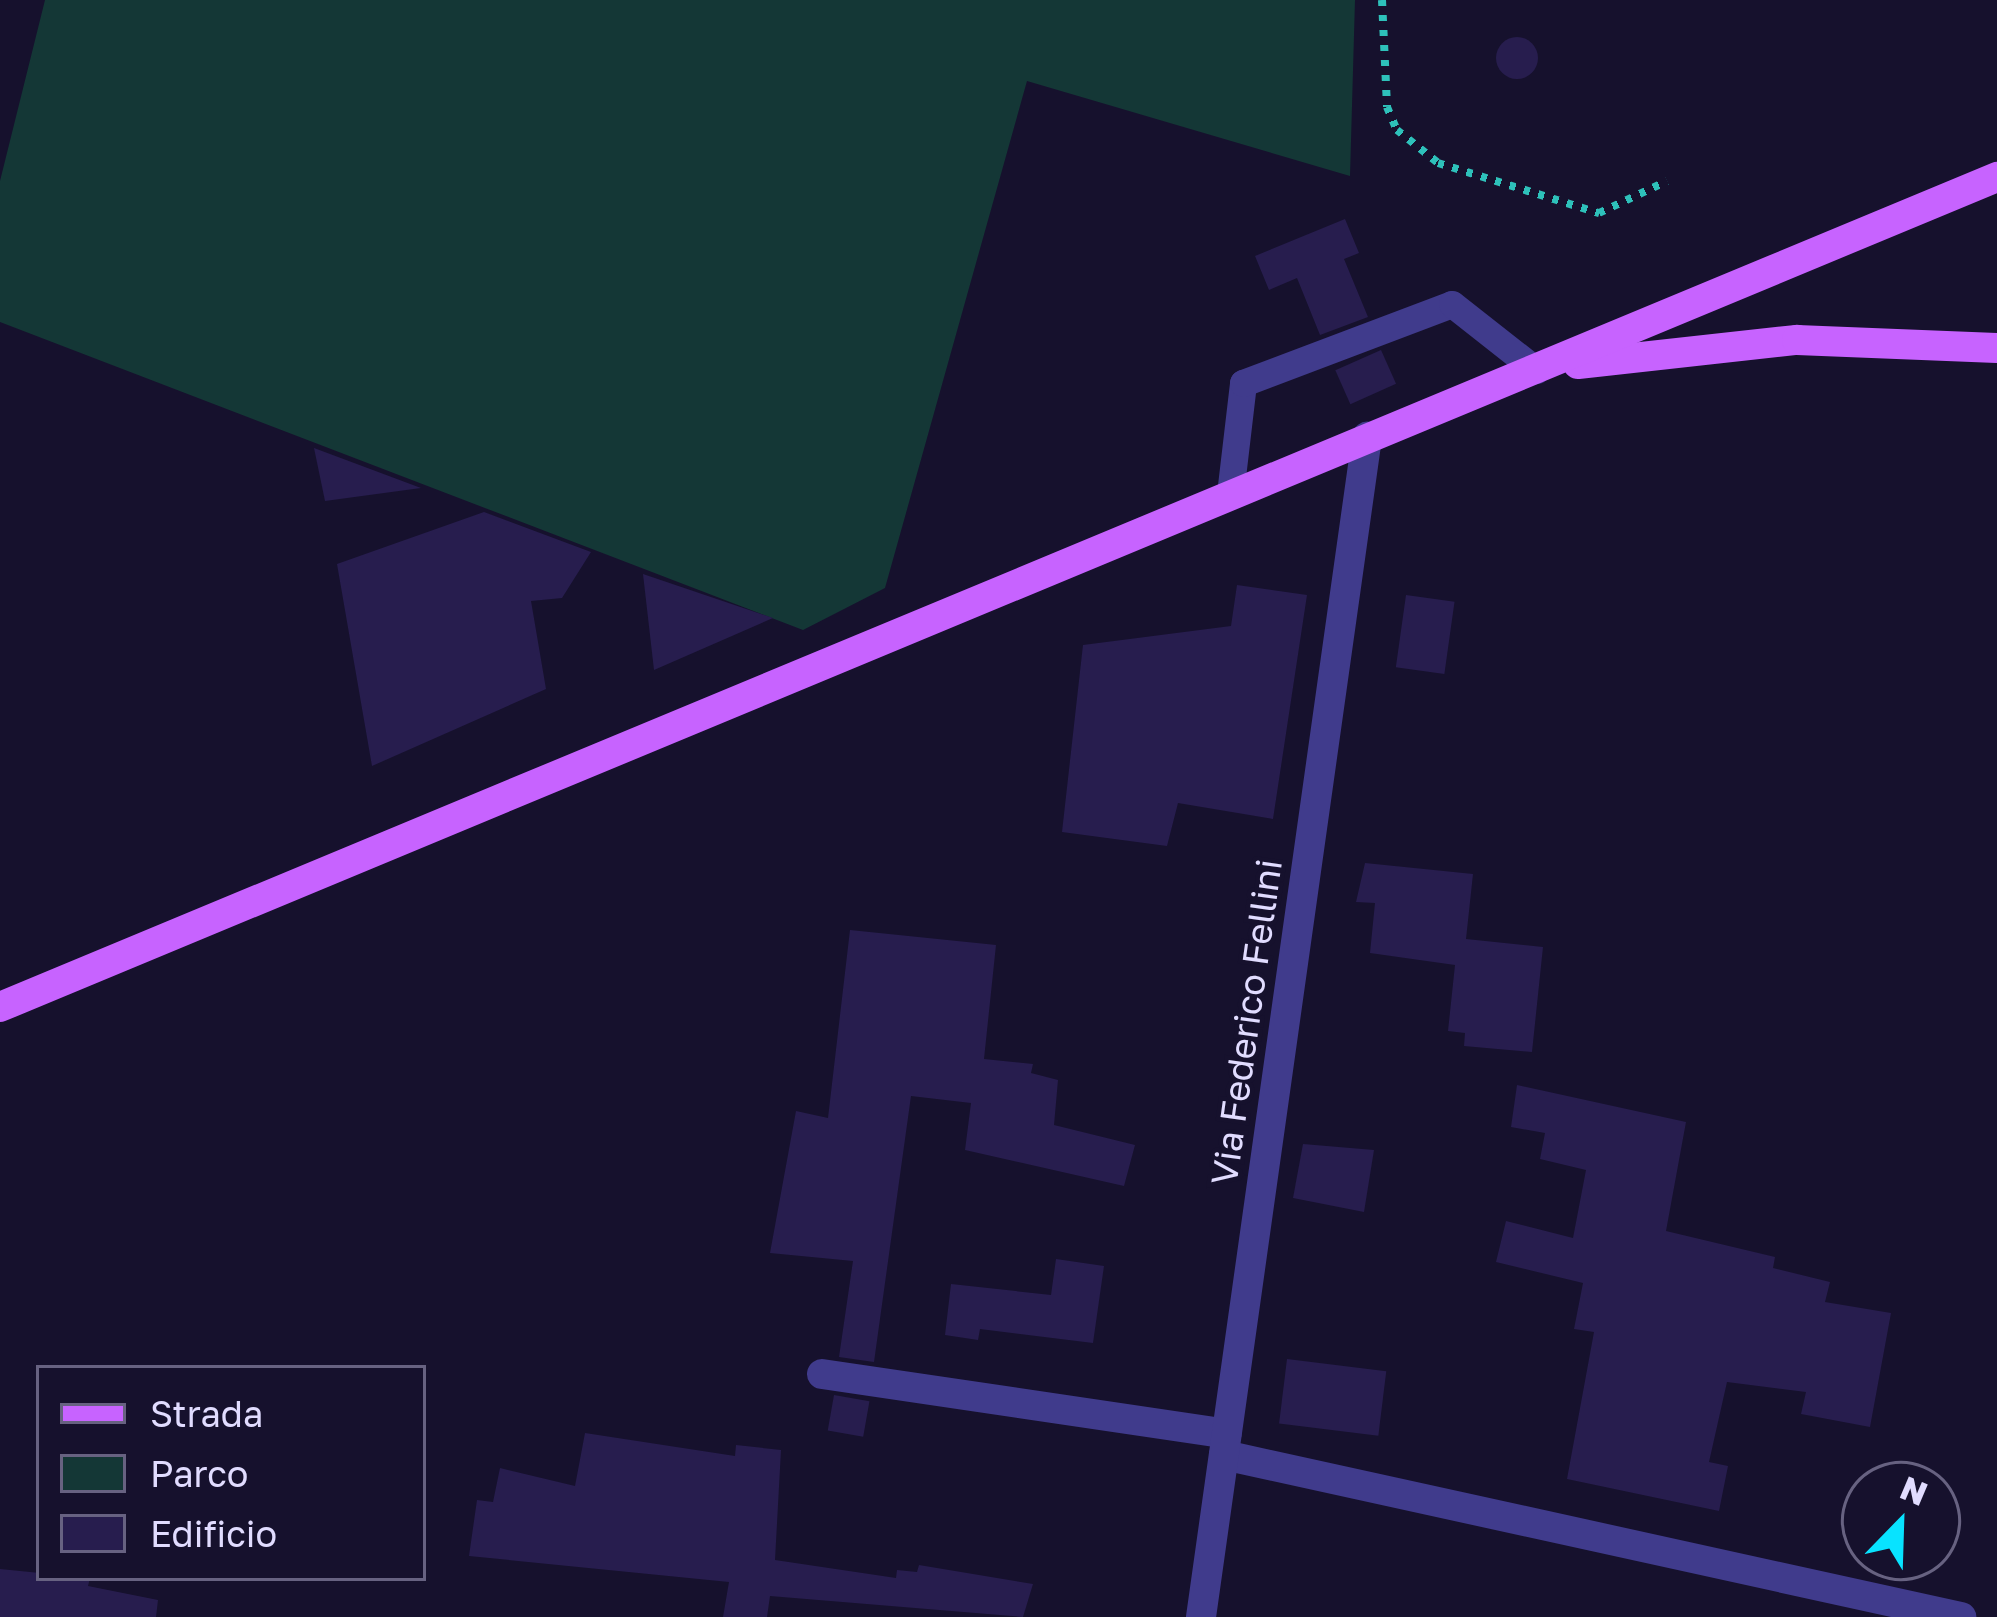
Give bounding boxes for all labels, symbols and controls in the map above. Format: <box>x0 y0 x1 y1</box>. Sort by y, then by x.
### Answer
street label: Via Federico Fellini <box>1202 856 1290 1188</box>
legend <box>36 1365 426 1581</box>
text: Strada <box>150 1392 263 1435</box>
text: Parco <box>150 1452 248 1495</box>
north arrow <box>1841 1461 1961 1581</box>
text: N <box>1895 1467 1933 1513</box>
text: Edificio <box>150 1512 277 1555</box>

